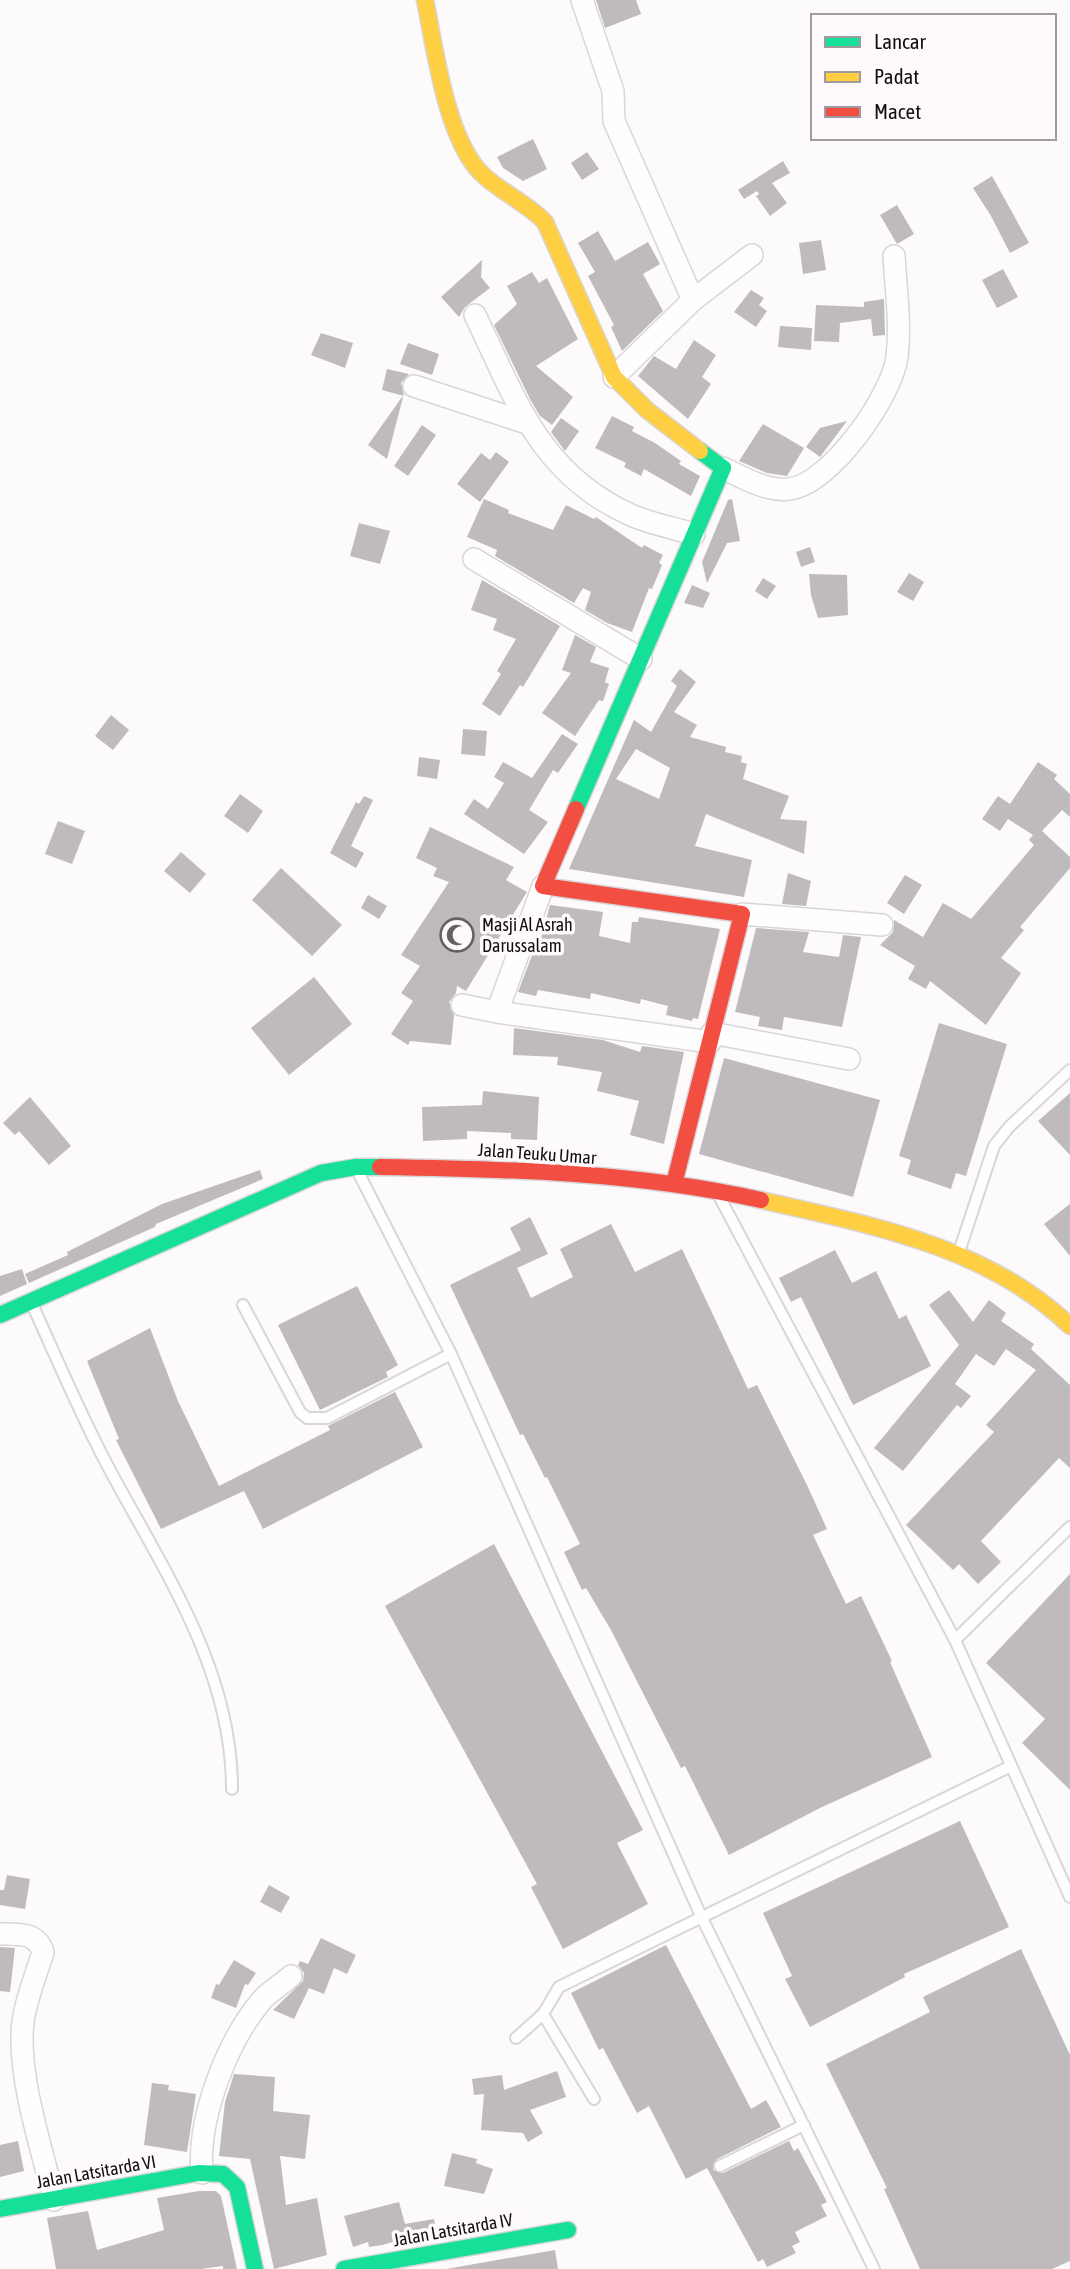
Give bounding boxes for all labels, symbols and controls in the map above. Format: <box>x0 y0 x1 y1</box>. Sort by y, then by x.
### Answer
legend <box>811 14 1056 140</box>
text: Lancar <box>874 29 927 53</box>
text: Padat <box>874 64 919 88</box>
text: Macet <box>874 99 921 123</box>
place label: Masji Al Asrah Darussalam <box>482 914 573 956</box>
mosque icon: Masji Al Asrah Darussalam <box>438 916 476 954</box>
street label: Jalan Teuku Umar <box>477 1139 598 1168</box>
street label: Jalan Latsitarda VI <box>34 2151 157 2192</box>
street label: Jalan Latsitarda IV <box>391 2209 515 2250</box>

